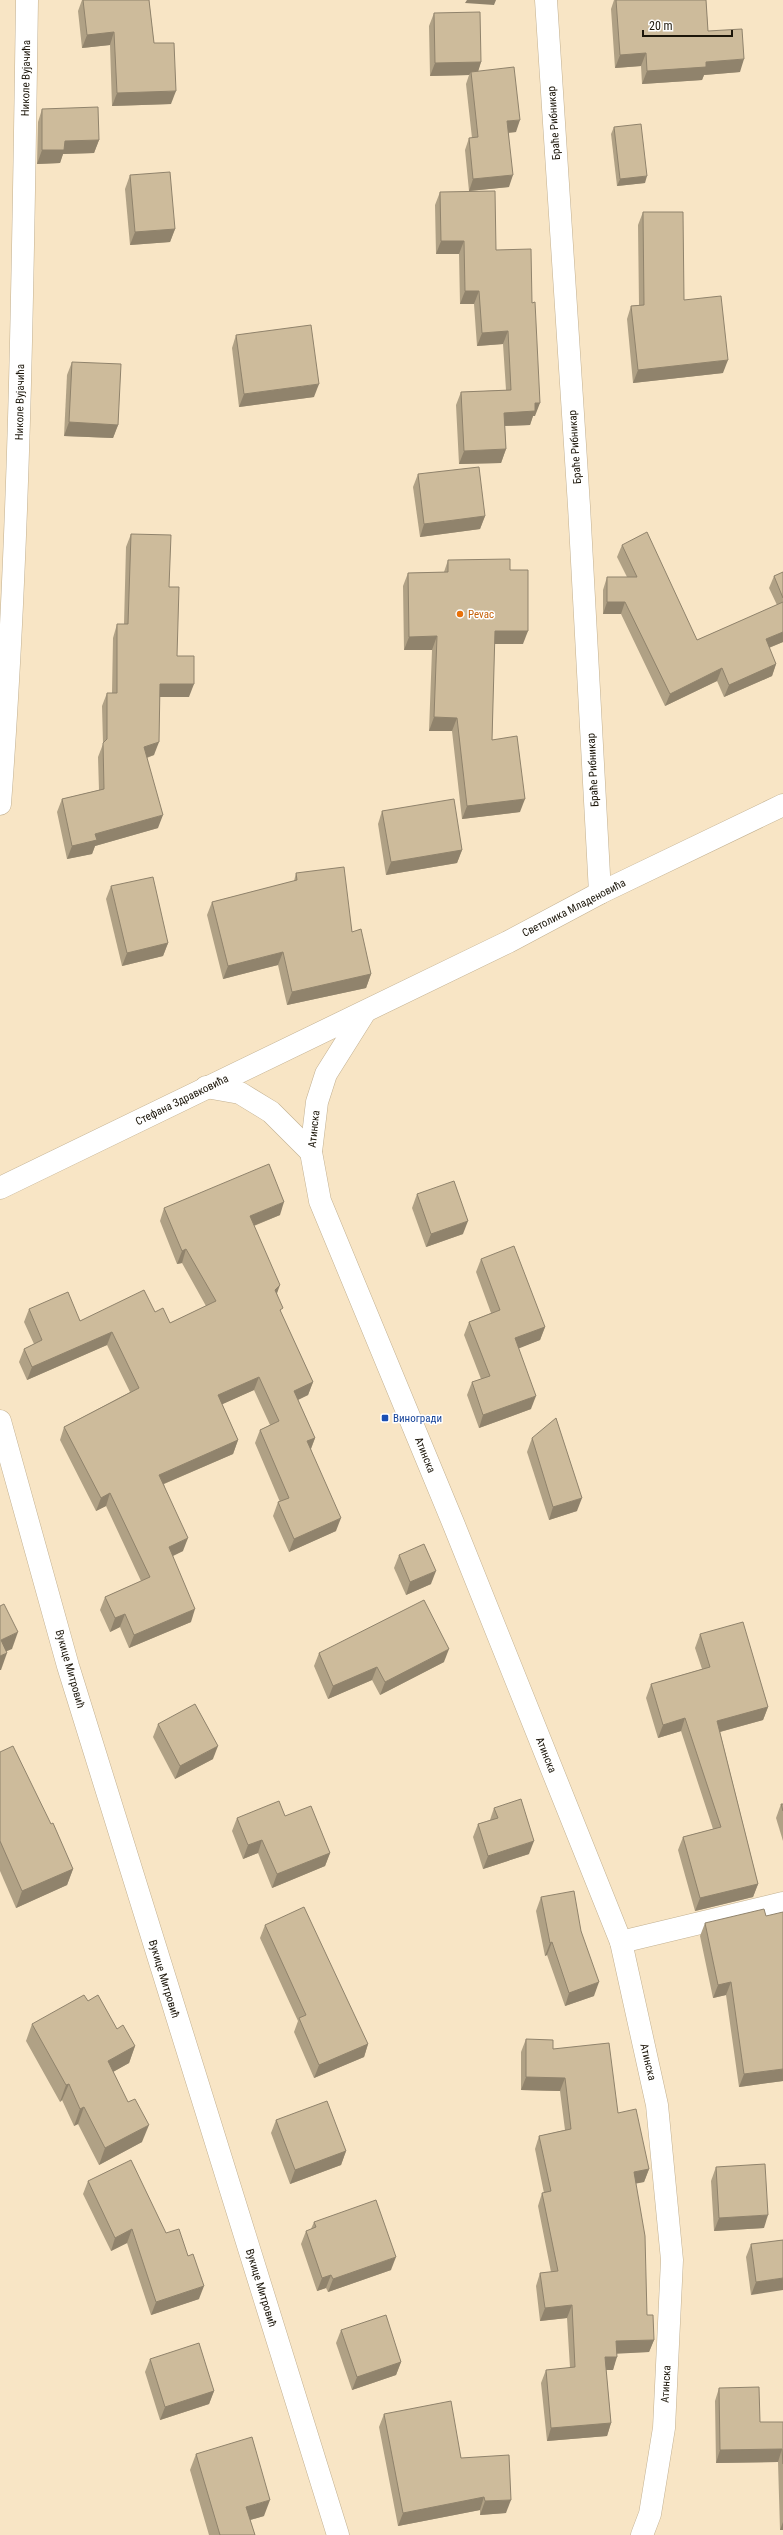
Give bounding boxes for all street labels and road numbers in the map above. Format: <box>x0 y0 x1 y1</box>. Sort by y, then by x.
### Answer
street label: Николе Вујачића <box>19 40 33 116</box>
street label: Браће Рибникар <box>545 86 563 160</box>
street label: Николе Вујачића <box>13 364 27 440</box>
street label: Браће Рибникар <box>566 410 584 484</box>
street label: Браће Рибникар <box>585 733 601 807</box>
street label: Светолика Младеновића <box>520 876 628 940</box>
street label: Стефана Здравковића <box>133 1072 231 1128</box>
street label: Атинска <box>306 1110 322 1148</box>
street label: Атинска <box>412 1435 438 1475</box>
street label: Вукице Митровић <box>53 1628 87 1710</box>
street label: Атинска <box>533 1735 559 1775</box>
street label: Вукице Митровић <box>146 1938 182 2020</box>
street label: Атинска <box>637 2042 659 2082</box>
street label: Вукице Митровић <box>243 2247 279 2329</box>
street label: Атинска <box>659 2365 673 2403</box>

